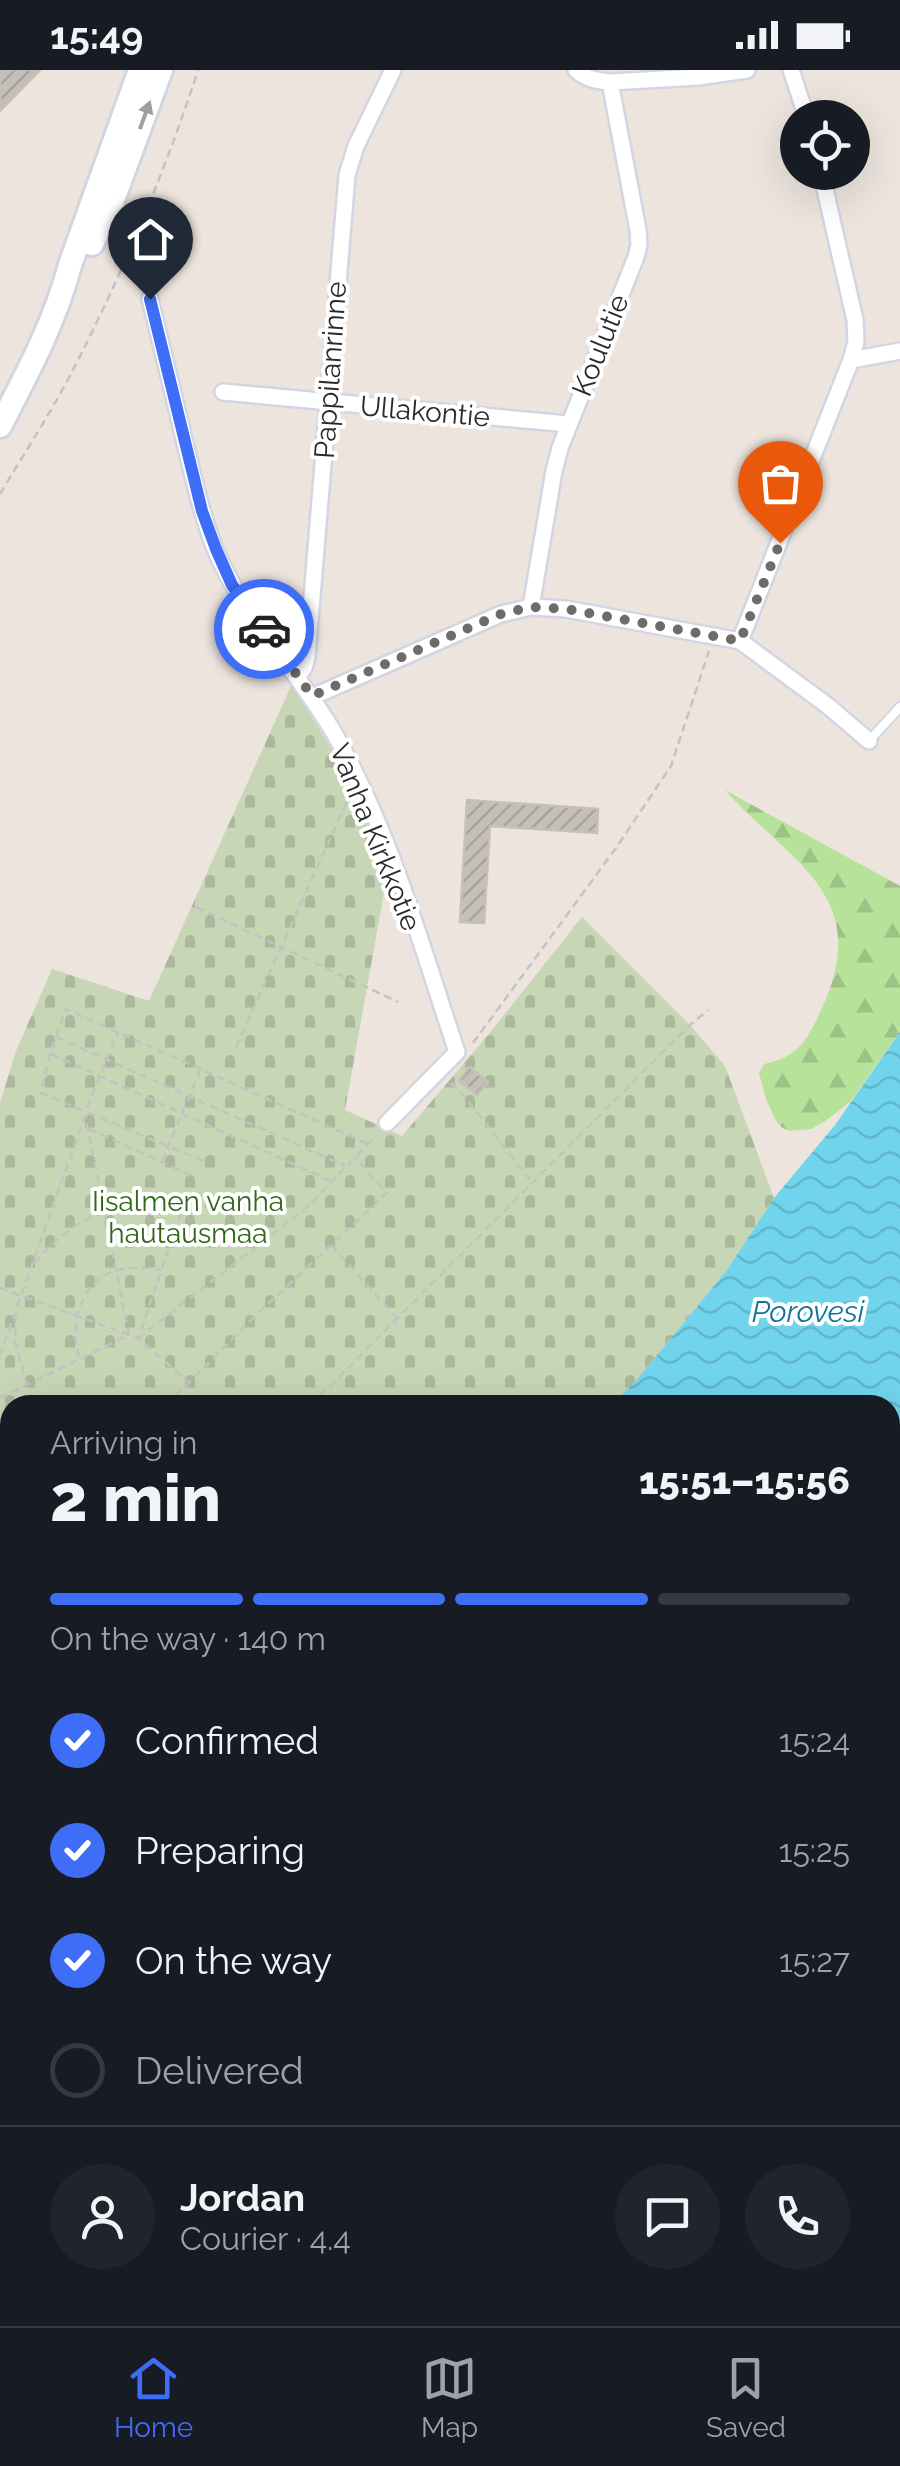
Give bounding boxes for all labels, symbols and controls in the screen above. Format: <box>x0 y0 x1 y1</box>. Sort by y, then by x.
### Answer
text: 15:49 <box>50 13 143 58</box>
one-way arrow <box>138 100 153 130</box>
map controls <box>780 100 870 190</box>
button: locate <box>780 100 870 190</box>
pin <box>108 197 193 300</box>
icon: home <box>123 212 178 267</box>
street label: Pappilanrinne <box>308 280 353 460</box>
street label: Koulutie <box>565 290 636 401</box>
street label: Ullakontie <box>359 389 491 434</box>
pin <box>738 441 823 544</box>
icon: bag <box>753 456 808 511</box>
courier <box>214 579 314 679</box>
icon: car <box>237 602 292 657</box>
street label: Vanha Kirkkotie <box>323 739 428 936</box>
park label: Iisalmen vanha hautausmaa <box>92 1185 284 1250</box>
water label: Porovesi <box>752 1294 865 1329</box>
text: Arriving in <box>50 1424 197 1461</box>
text: 15:51–15:56 <box>639 1458 850 1503</box>
text: 2 min <box>50 1460 221 1536</box>
text: On the way · 140 m <box>50 1620 326 1657</box>
icon: check <box>50 1713 105 1768</box>
text: Confirmed <box>135 1718 319 1763</box>
text: 15:24 <box>779 1722 850 1759</box>
icon: check <box>50 1823 105 1878</box>
text: Preparing <box>135 1828 305 1873</box>
text: 15:25 <box>779 1832 850 1869</box>
icon: check <box>50 1933 105 1988</box>
text: On the way <box>135 1938 332 1983</box>
text: 15:27 <box>779 1942 850 1979</box>
text: Delivered <box>135 2048 304 2093</box>
button: person <box>50 2164 155 2269</box>
button: chat <box>615 2164 720 2269</box>
button: phone <box>745 2164 850 2269</box>
text: Jordan <box>180 2175 305 2220</box>
text: Courier · 4.4 <box>180 2220 351 2257</box>
tab: Home <box>114 2351 193 2444</box>
tab: Map <box>421 2351 478 2444</box>
tab: Saved <box>706 2351 786 2444</box>

